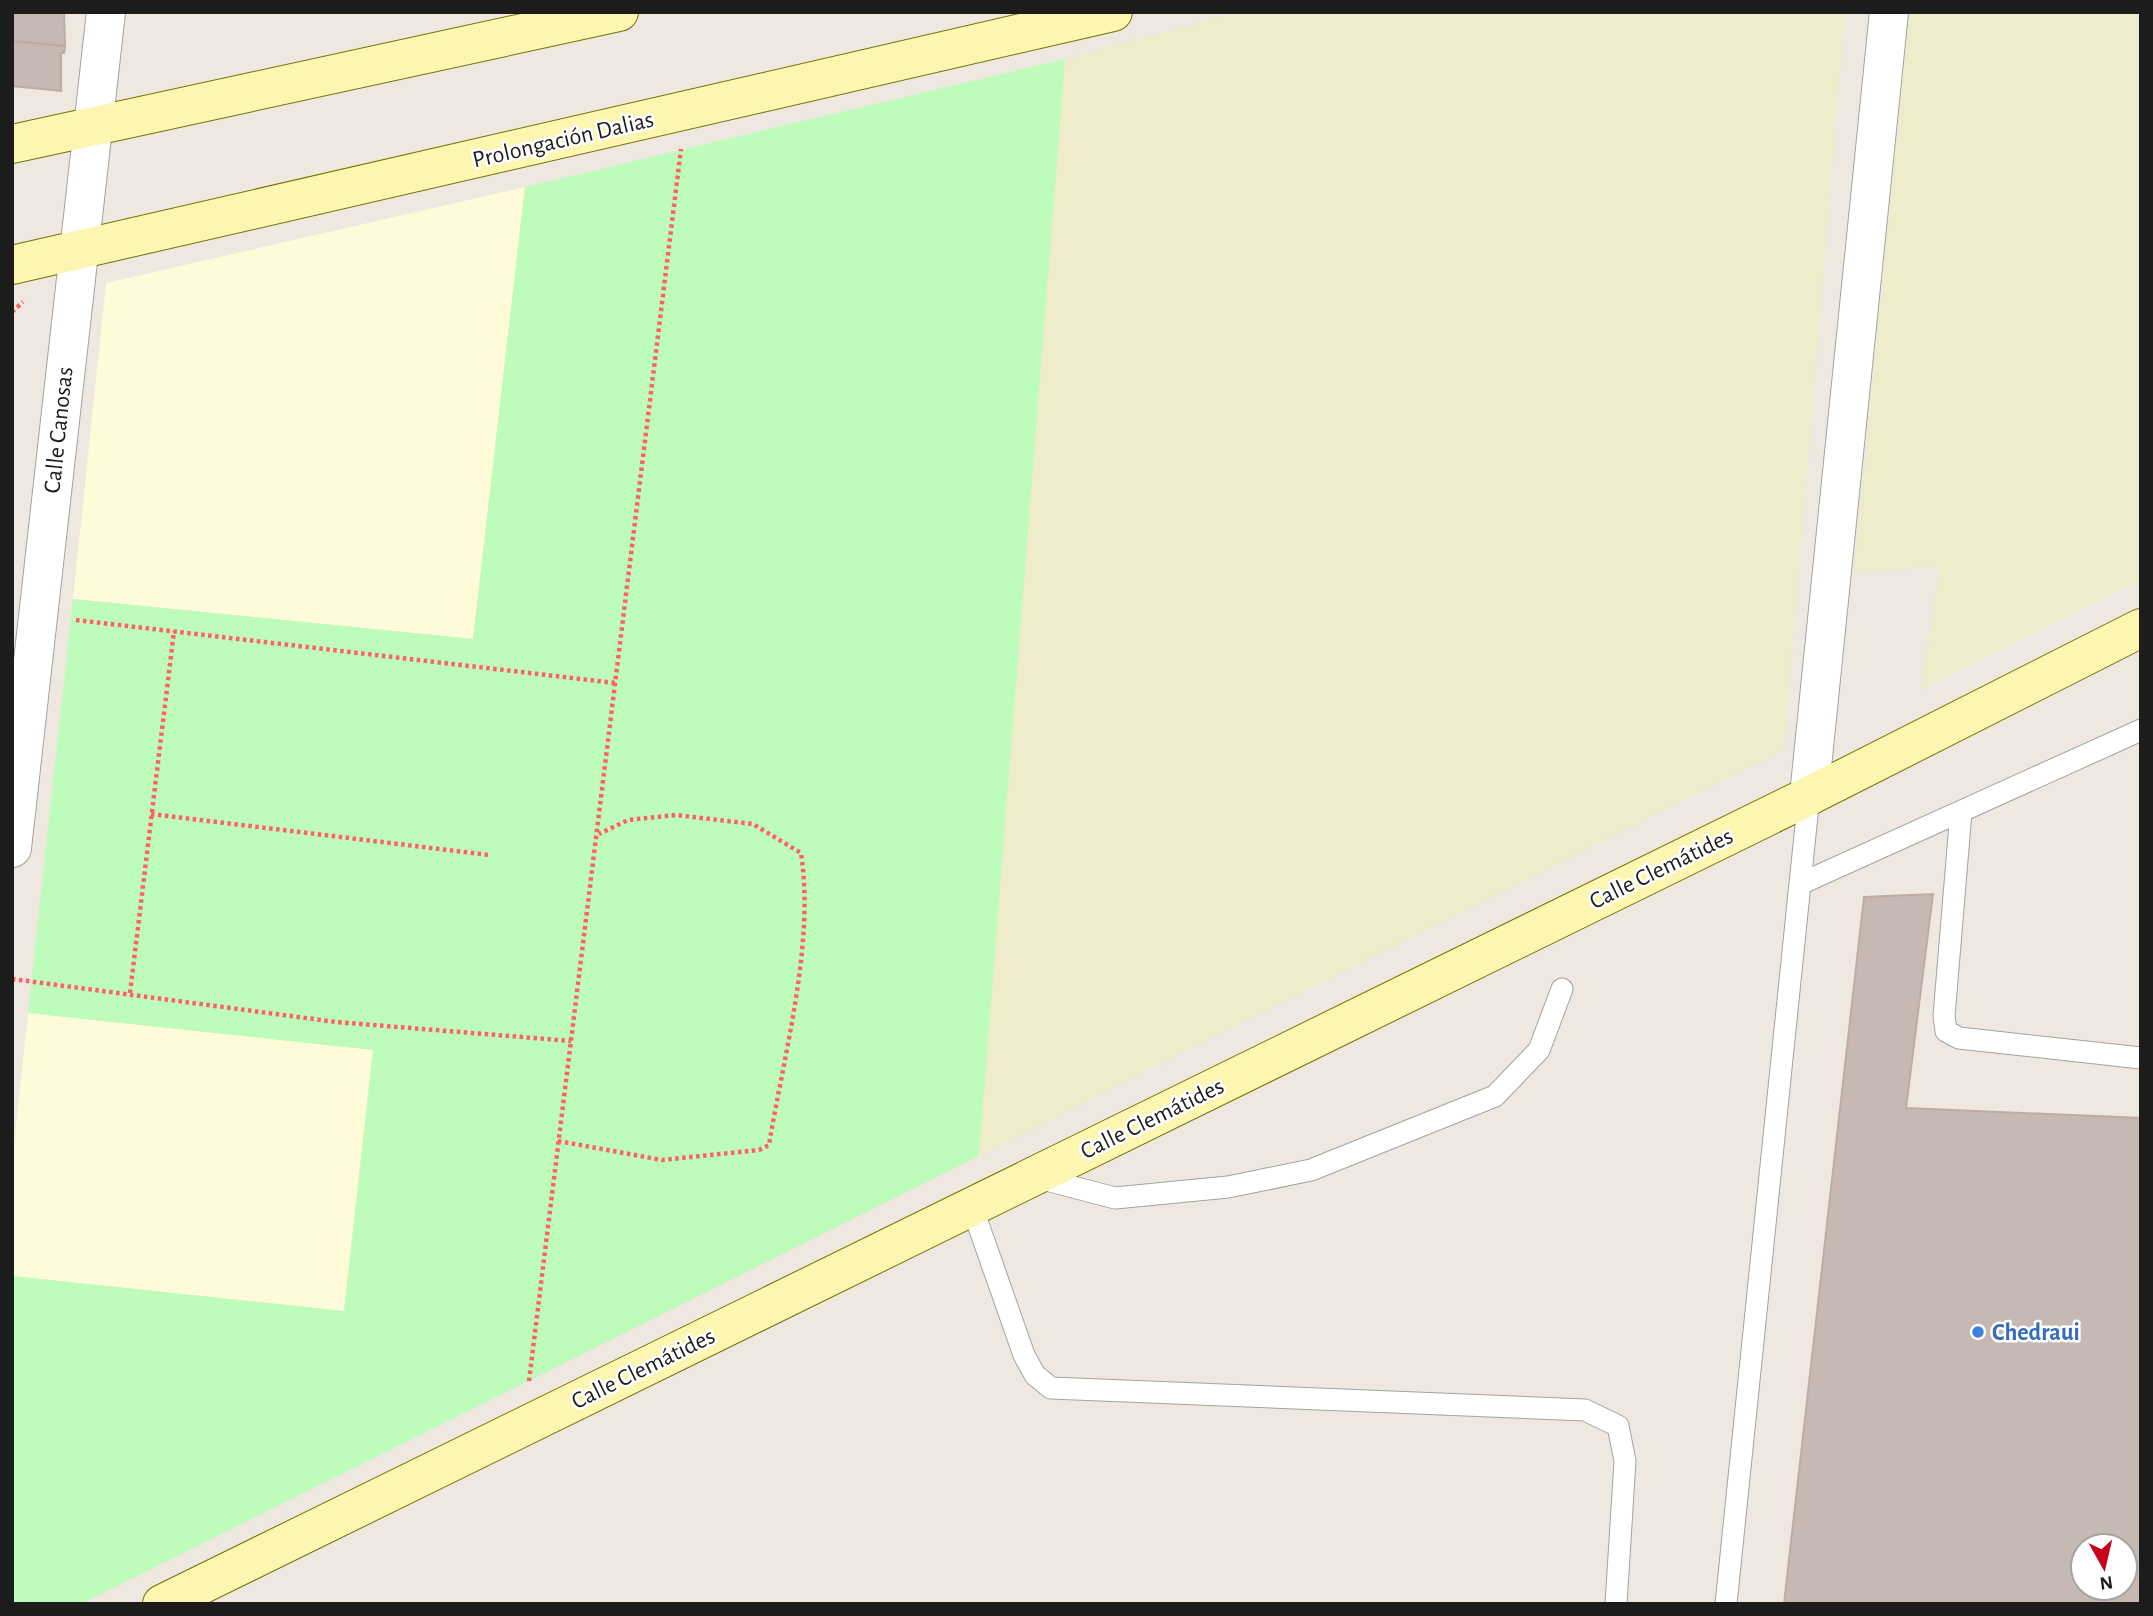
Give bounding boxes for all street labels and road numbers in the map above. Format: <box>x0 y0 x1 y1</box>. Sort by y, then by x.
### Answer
street label: Prolongación Dalias <box>470 107 656 172</box>
street label: Calle Canosas <box>40 366 78 494</box>
street label: Calle Clemátides <box>1586 824 1737 914</box>
street label: Calle Clemátides <box>1077 1074 1228 1164</box>
street label: Calle Clemátides <box>568 1324 719 1414</box>

